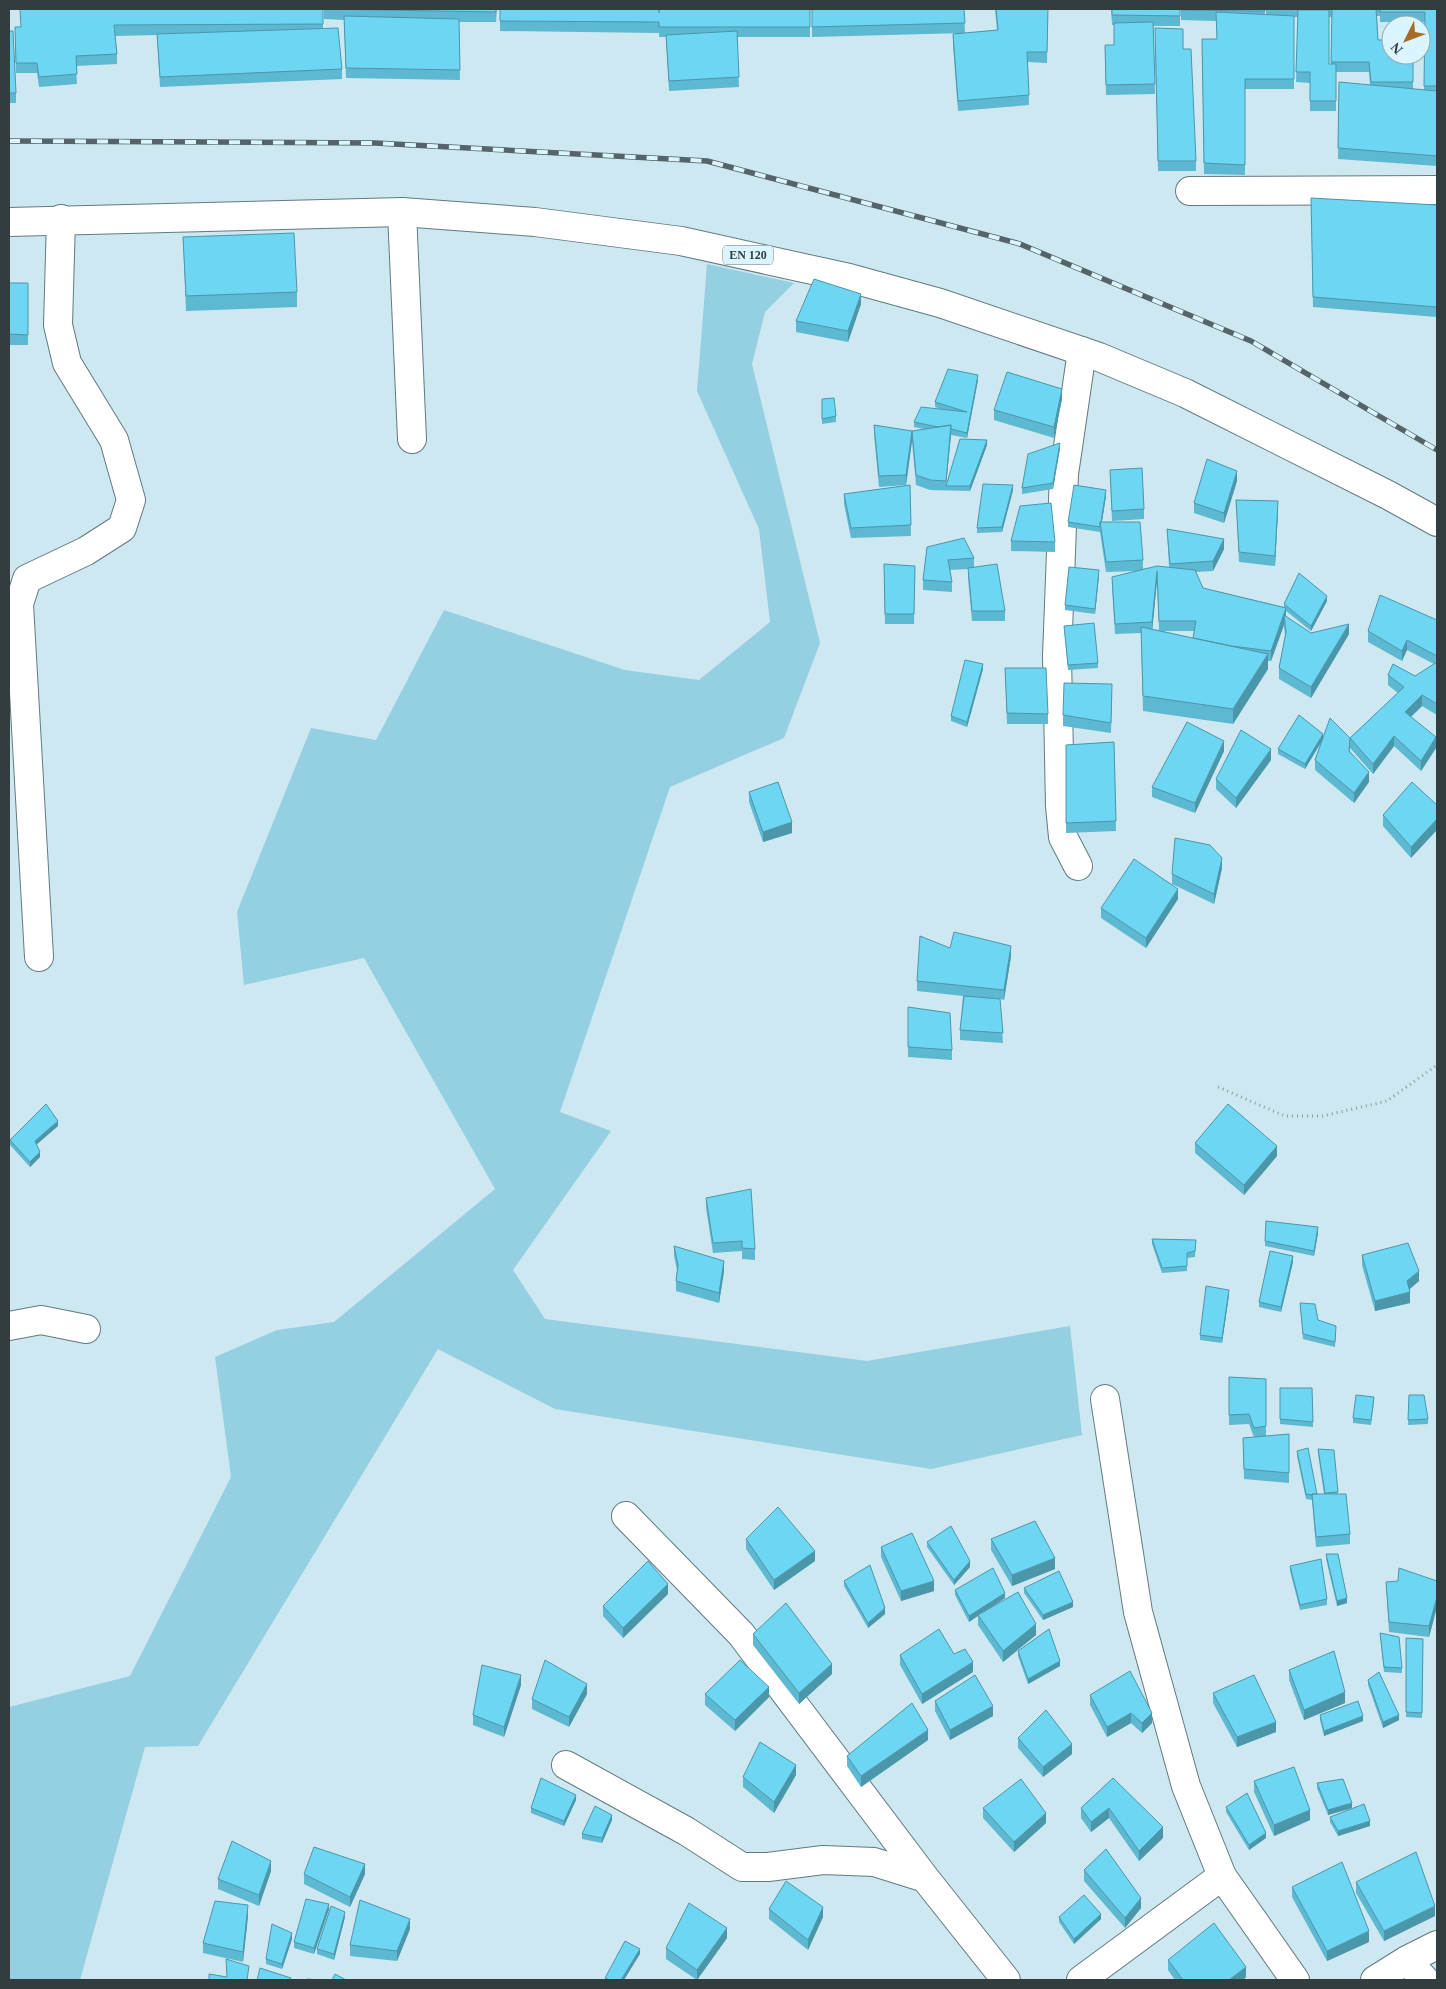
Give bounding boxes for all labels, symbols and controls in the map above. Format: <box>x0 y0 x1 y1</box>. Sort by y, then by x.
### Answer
north arrow <box>1381 15 1431 65</box>
text: N <box>1388 40 1406 57</box>
road number: EN 120 <box>723 246 773 264</box>

